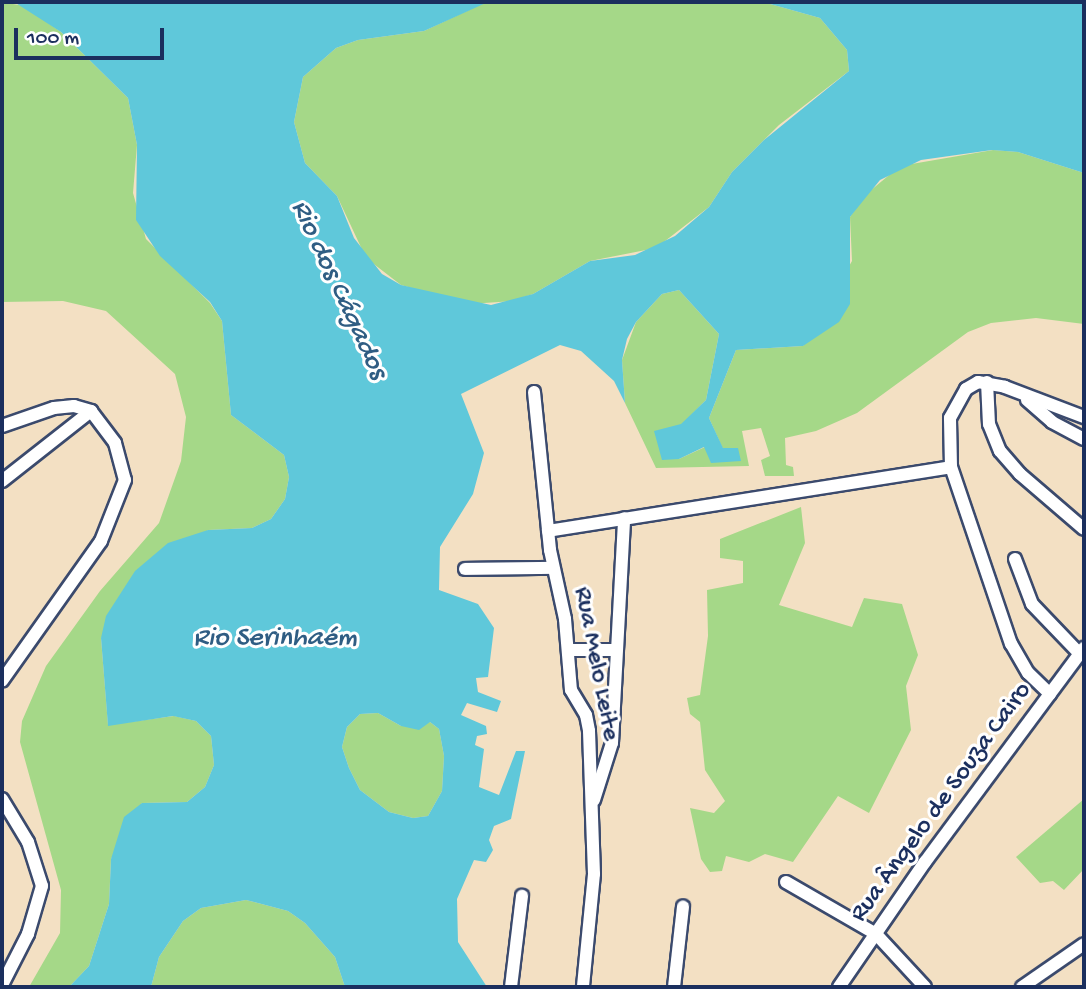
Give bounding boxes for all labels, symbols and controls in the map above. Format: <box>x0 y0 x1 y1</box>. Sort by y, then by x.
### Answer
scale bar <box>18 14 168 58</box>
text: 100 m <box>27 27 79 52</box>
water label: Rio dos Cágados <box>282 195 394 385</box>
street label: Rua Melo Leite <box>565 585 625 743</box>
water label: Rio Serinhaém <box>193 622 357 656</box>
street label: Rua Ângelo de Souza Cairo <box>844 677 1040 929</box>

